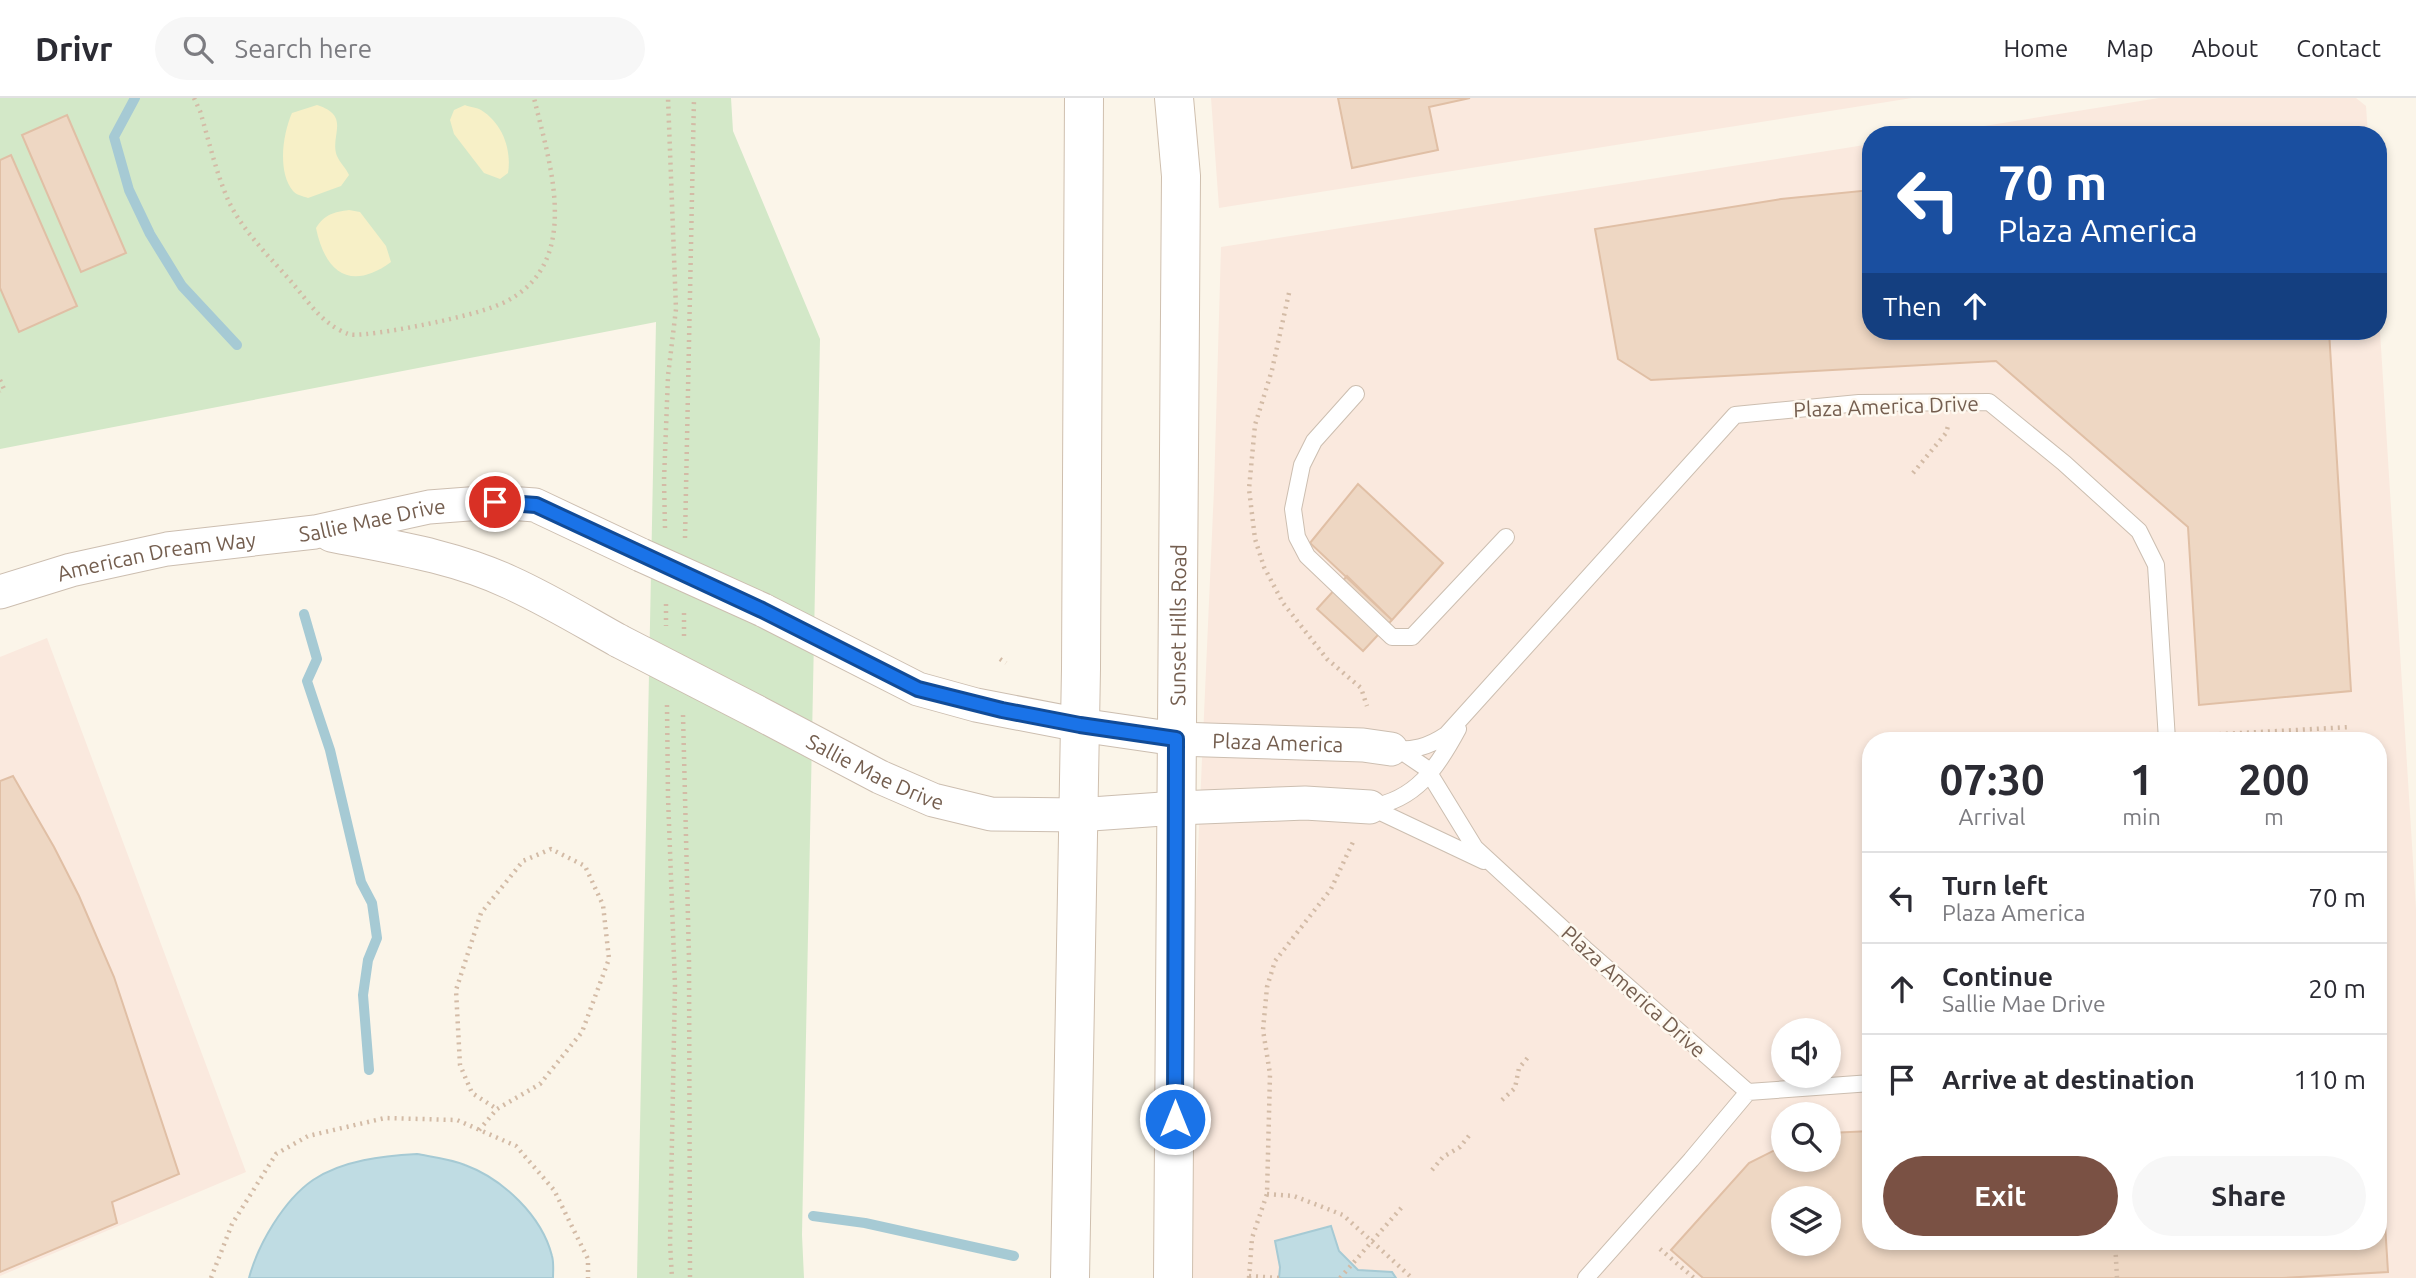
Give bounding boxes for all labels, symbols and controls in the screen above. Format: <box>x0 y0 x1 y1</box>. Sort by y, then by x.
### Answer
search box <box>155 17 645 80</box>
icon: search <box>179 29 217 67</box>
text: Drivr <box>35 30 113 67</box>
text: Search here <box>235 34 372 63</box>
text: Home <box>2003 35 2068 62</box>
text: Map <box>2106 35 2153 62</box>
text: About <box>2191 35 2258 62</box>
text: Contact <box>2296 35 2381 62</box>
icon: left <box>1883 154 1974 245</box>
text: 70 m <box>1998 154 2107 209</box>
text: Plaza America <box>1998 212 2198 248</box>
icon: ahead <box>1956 287 1994 325</box>
text: Then <box>1883 292 1942 321</box>
street label: Plaza America Drive <box>1793 391 1979 421</box>
pin <box>465 472 525 532</box>
icon: arrive <box>476 483 514 521</box>
street label: Sallie Mae Drive <box>297 494 446 546</box>
street label: American Dream Way <box>54 527 257 586</box>
street label: Sunset Hills Road <box>1165 544 1190 706</box>
street label: Plaza America <box>1212 728 1344 756</box>
street label: Sallie Mae Drive <box>803 729 946 814</box>
text: 07:30 <box>1940 756 2045 803</box>
text: 1 <box>2130 756 2153 803</box>
text: 200 <box>2238 756 2309 803</box>
text: Arrival <box>1959 804 2026 829</box>
text: min <box>2122 804 2161 829</box>
text: m <box>2264 804 2284 829</box>
text: Turn left <box>1942 871 2048 900</box>
icon: left <box>1883 879 1921 917</box>
text: 70 m <box>2308 883 2366 912</box>
text: Plaza America <box>1942 900 2086 925</box>
street label: Plaza America Drive <box>1557 920 1711 1062</box>
text: Continue <box>1942 962 2053 991</box>
icon: ahead <box>1883 970 1921 1008</box>
text: 20 m <box>2308 974 2366 1003</box>
text: Sallie Mae Drive <box>1942 991 2106 1016</box>
map controls <box>1771 1018 1841 1256</box>
button: sound <box>1771 1018 1841 1088</box>
icon: arrive <box>1883 1061 1921 1099</box>
text: Arrive at destination <box>1942 1065 2195 1094</box>
text: 110 m <box>2294 1065 2366 1094</box>
position arrow <box>1138 1082 1212 1156</box>
button: search <box>1771 1102 1841 1172</box>
button: Exit <box>1883 1156 2118 1236</box>
button: Share <box>2132 1156 2366 1236</box>
button: layers <box>1771 1186 1841 1256</box>

